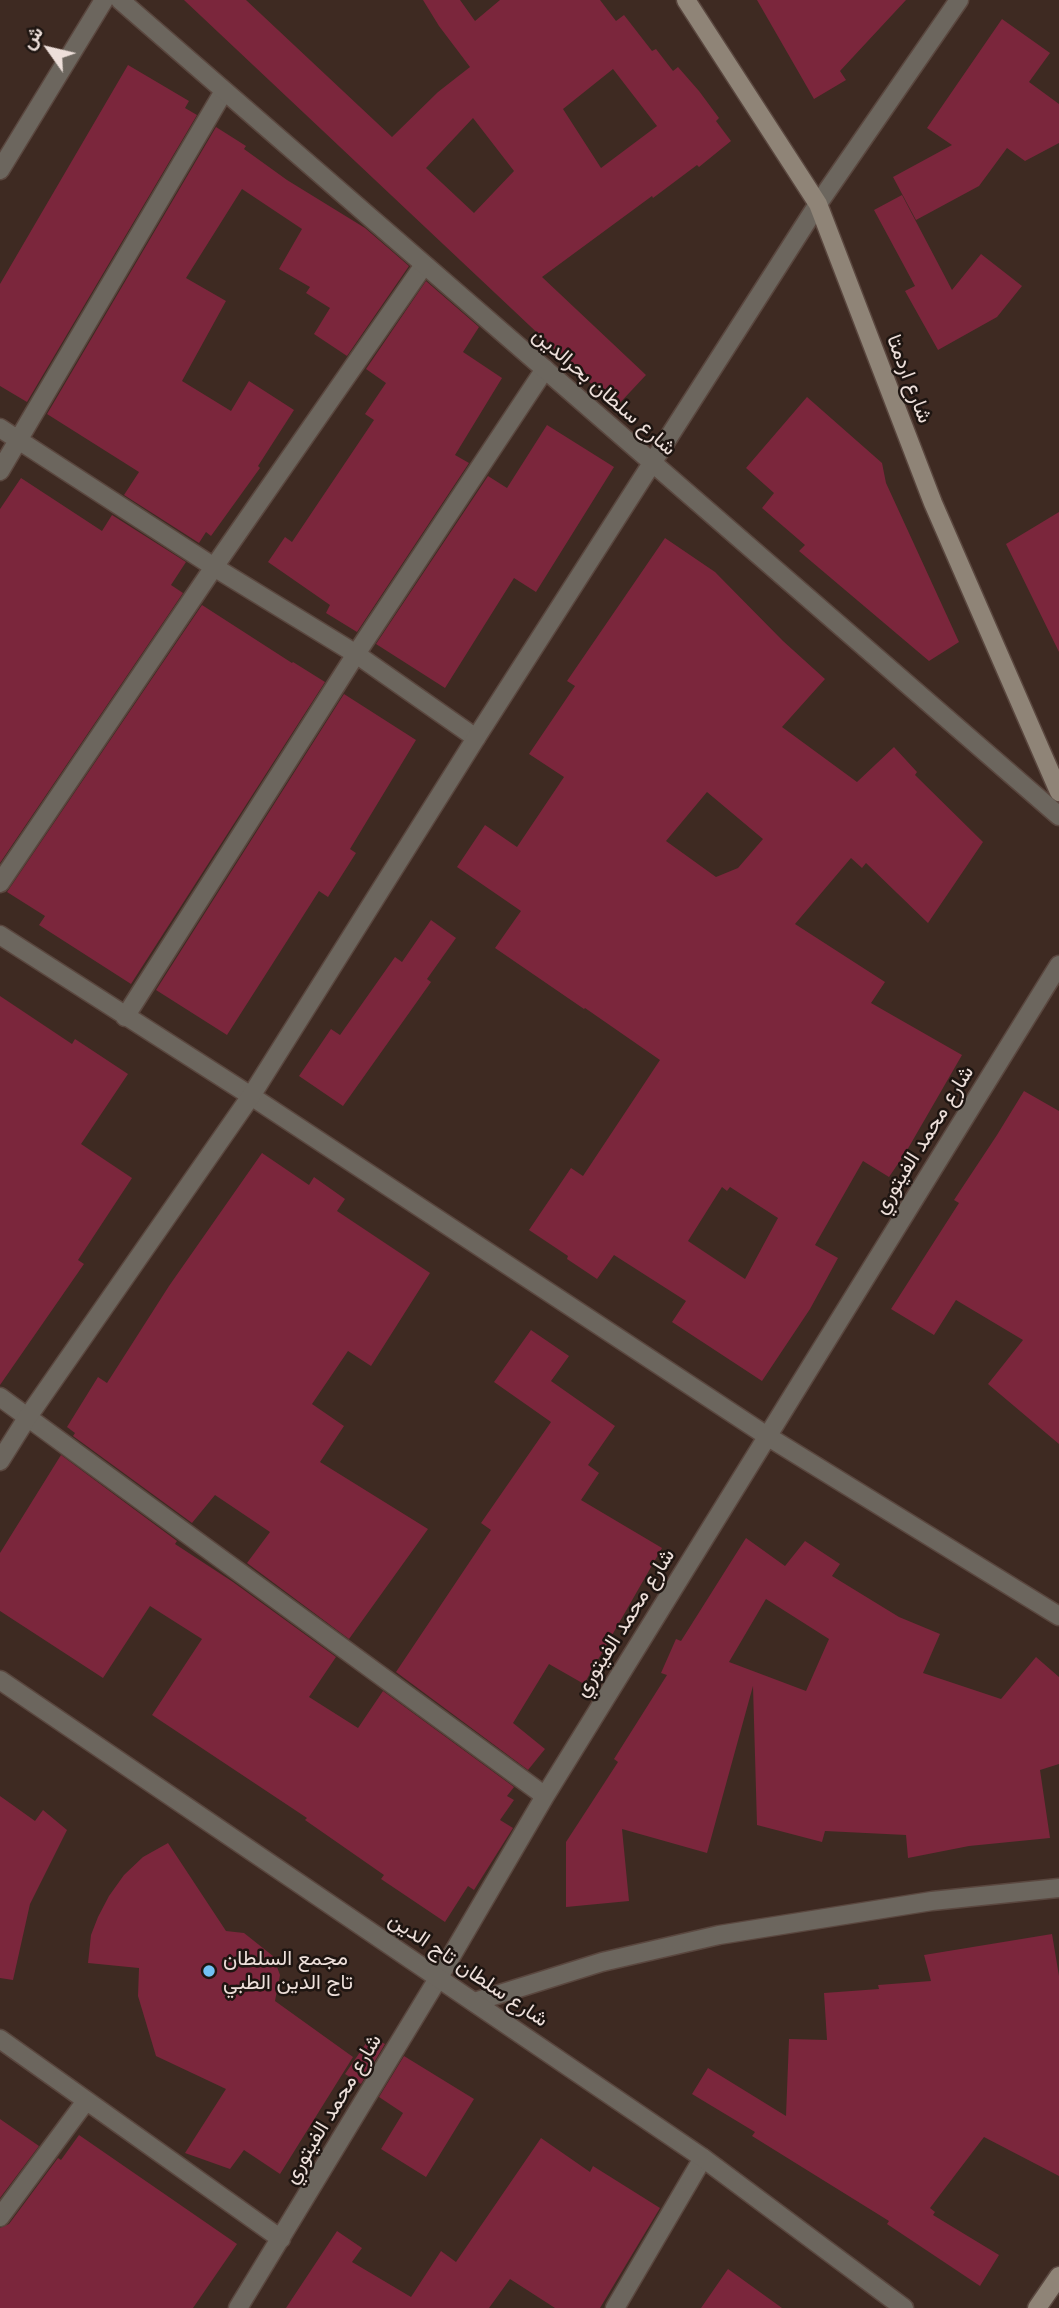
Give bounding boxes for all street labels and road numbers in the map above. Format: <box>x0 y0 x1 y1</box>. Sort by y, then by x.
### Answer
street label: شارع سلطان بحرالدين <box>527 323 681 461</box>
street label: شارع اردمتا <box>881 331 937 427</box>
street label: شارع محمد الفيتوري <box>868 1061 980 1219</box>
street label: شارع محمد الفيتوري <box>569 1544 681 1702</box>
street label: شارع سلطان تاج الدين <box>383 1907 553 2033</box>
street label: شارع محمد الفيتوري <box>278 2030 388 2188</box>

